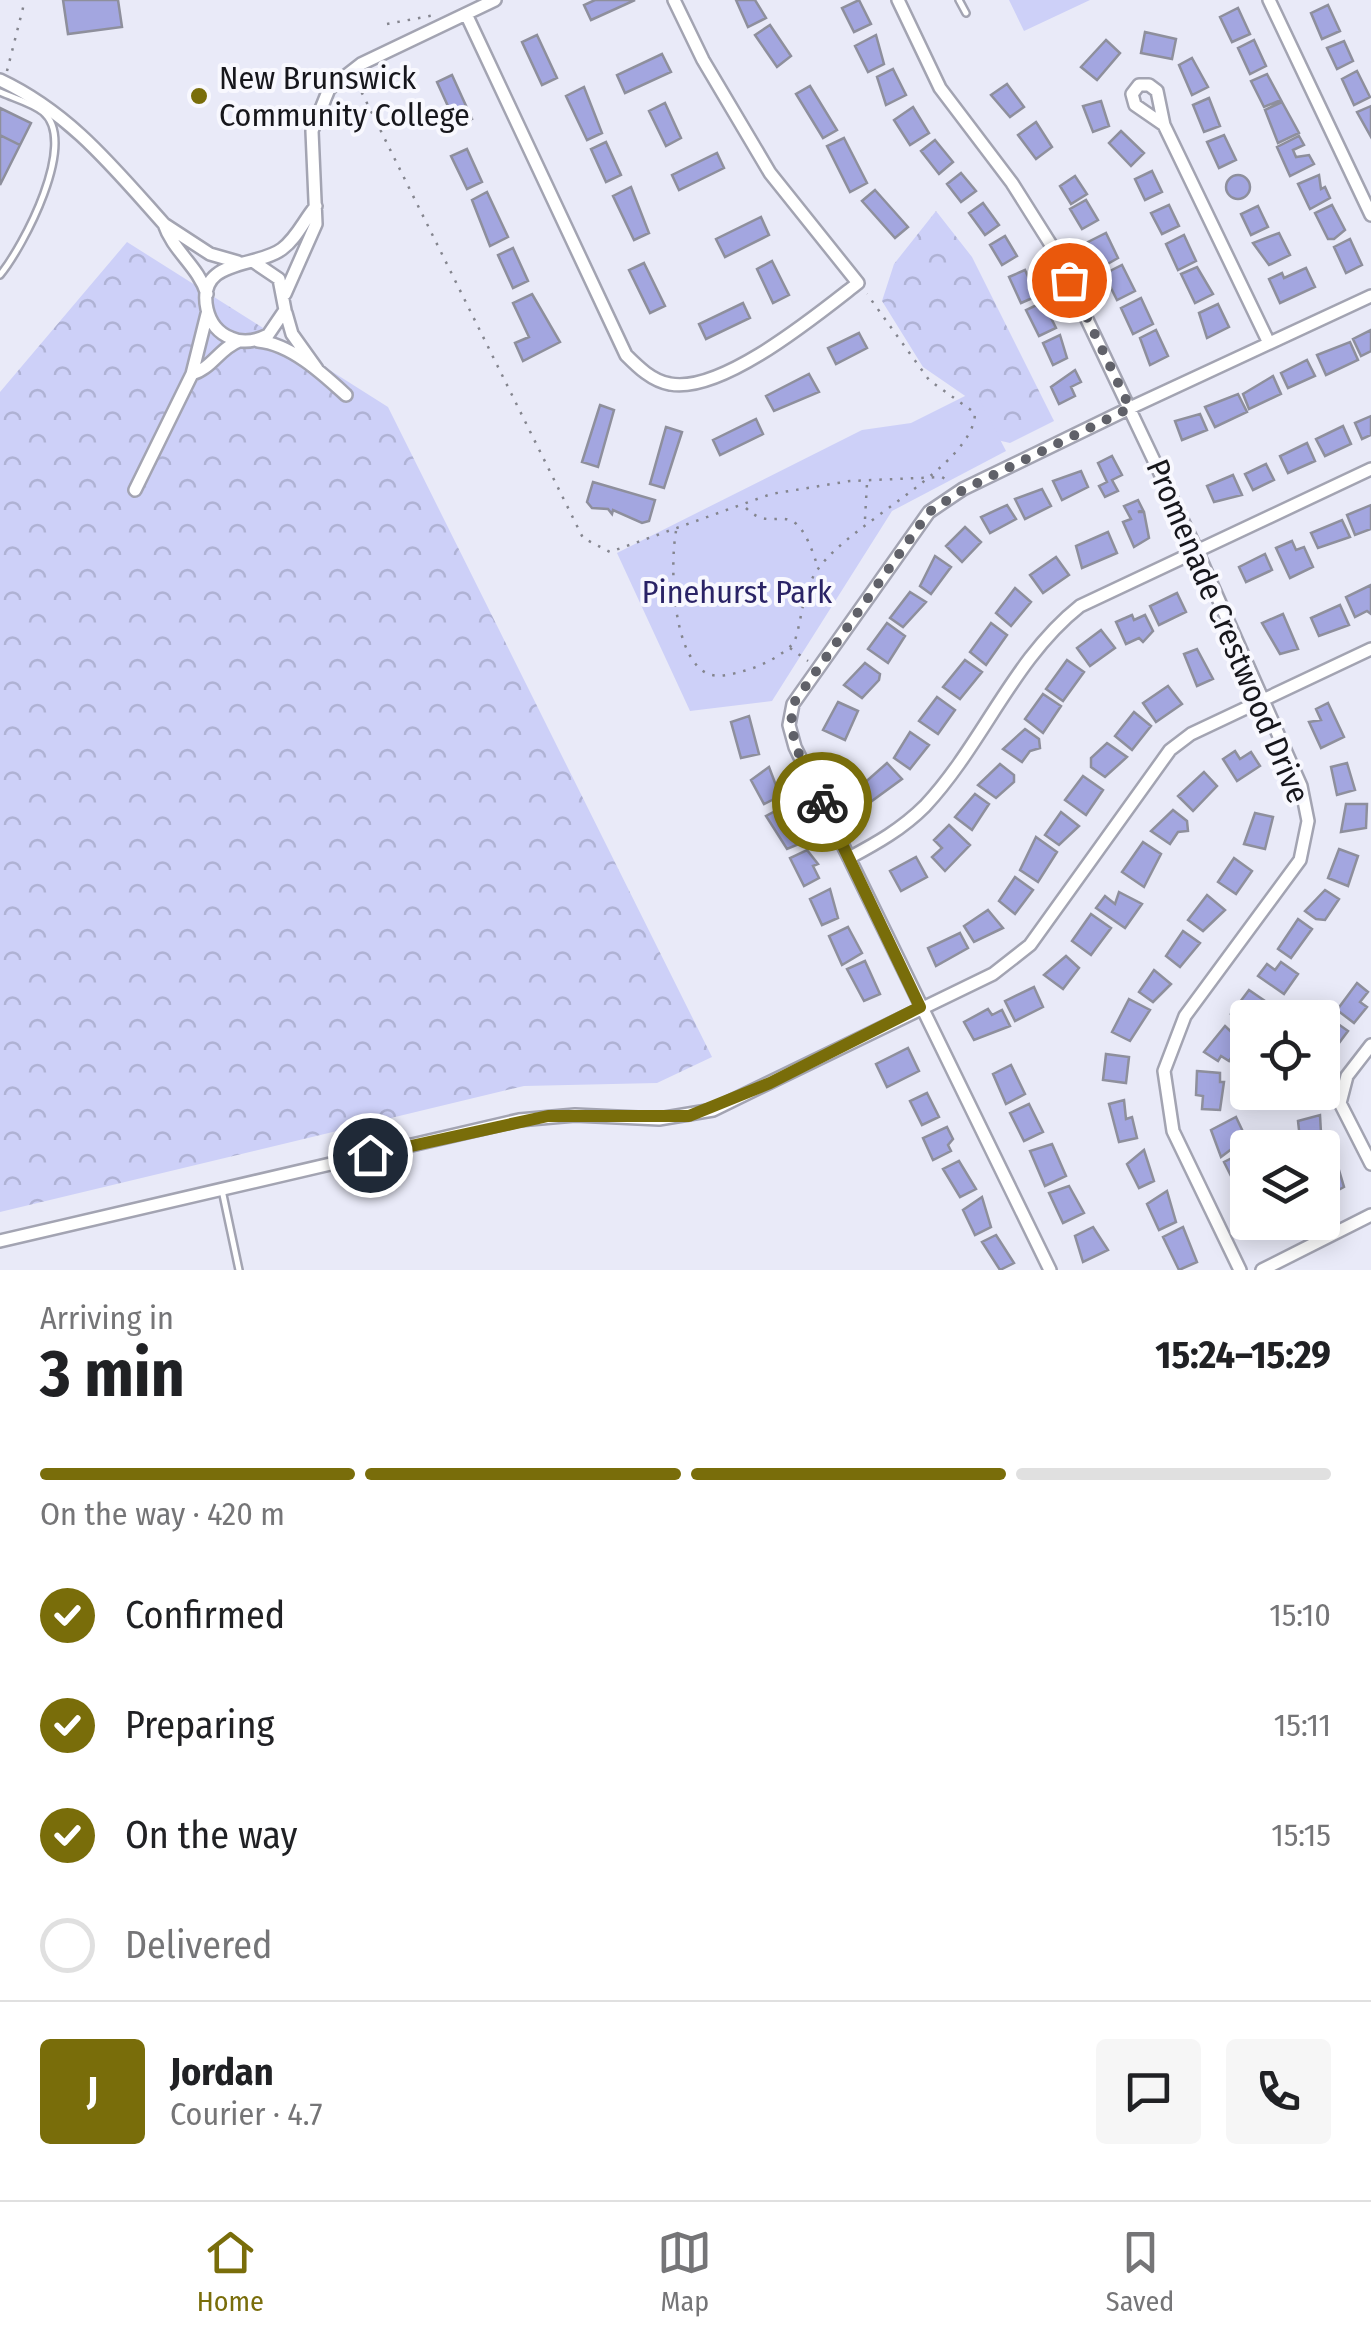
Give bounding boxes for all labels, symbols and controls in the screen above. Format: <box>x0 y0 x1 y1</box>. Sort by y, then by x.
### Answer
place label: New Brunswick Community College <box>219 59 470 134</box>
marker: New Brunswick Community College <box>188 85 210 107</box>
pin <box>1027 238 1112 323</box>
icon: bag <box>1042 253 1097 308</box>
street label: Promenade Crestwood Drive <box>1138 453 1318 809</box>
park label: Pinehurst Park <box>642 573 832 611</box>
courier <box>772 752 872 852</box>
icon: bike <box>795 775 850 830</box>
map controls <box>1230 1000 1340 1240</box>
button: locate <box>1230 1000 1340 1110</box>
pin <box>328 1113 413 1198</box>
icon: home <box>343 1128 398 1183</box>
button: layers <box>1230 1130 1340 1240</box>
text: Arriving in <box>40 1299 174 1337</box>
text: 15:24–15:29 <box>1155 1332 1331 1378</box>
text: 3 min <box>40 1335 185 1413</box>
text: On the way · 420 m <box>40 1495 285 1533</box>
icon: check <box>40 1588 95 1643</box>
text: Confirmed <box>125 1592 285 1638</box>
text: 15:10 <box>1269 1596 1331 1634</box>
icon: check <box>40 1698 95 1753</box>
text: Preparing <box>125 1702 274 1748</box>
text: 15:11 <box>1274 1706 1331 1744</box>
icon: check <box>40 1808 95 1863</box>
text: On the way <box>125 1812 297 1858</box>
text: 15:15 <box>1271 1816 1331 1854</box>
text: Delivered <box>125 1922 272 1968</box>
button: chat <box>1096 2039 1201 2144</box>
button: phone <box>1226 2039 1331 2144</box>
text: Jordan <box>170 2049 274 2095</box>
text: J <box>87 2068 98 2114</box>
text: Courier · 4.7 <box>170 2095 322 2133</box>
tab: Home <box>197 2225 264 2318</box>
tab: Map <box>657 2225 712 2318</box>
tab: Saved <box>1106 2225 1174 2318</box>

